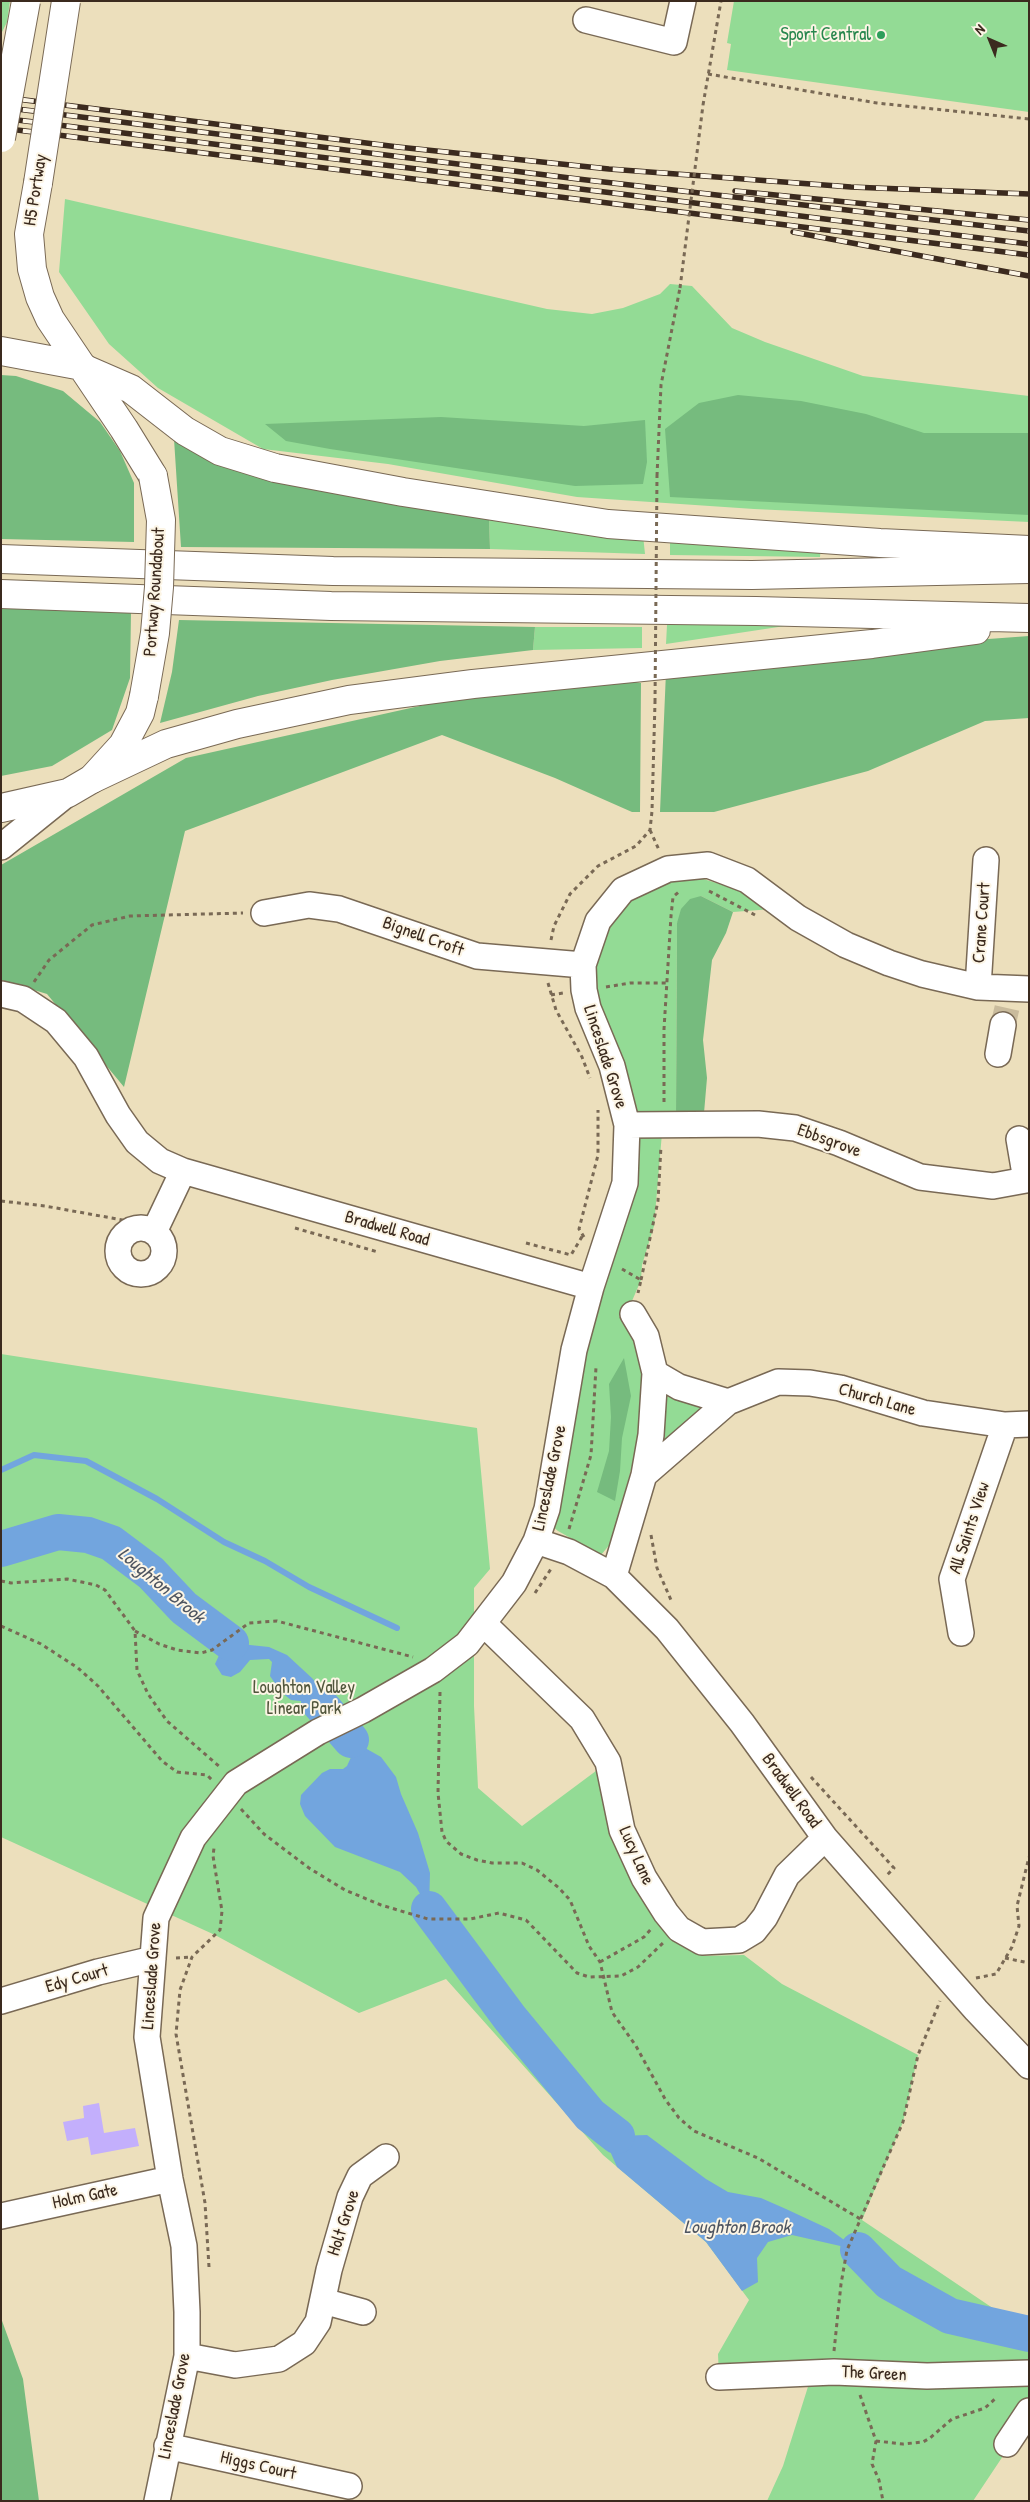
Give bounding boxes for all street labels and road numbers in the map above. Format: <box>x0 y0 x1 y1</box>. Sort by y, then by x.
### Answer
street label: H5 Portway <box>20 153 52 227</box>
street label: Portway Roundabout <box>140 527 170 657</box>
street label: Crane Court <box>968 882 996 964</box>
street label: Bignell Croft <box>379 912 467 962</box>
street label: Linceslade Grove <box>578 1003 632 1111</box>
street label: Ebbsgrove <box>794 1120 864 1162</box>
street label: Bradwell Road <box>342 1207 432 1251</box>
street label: Church Lane <box>836 1379 918 1421</box>
street label: Linceslade Grove <box>528 1423 572 1533</box>
street label: All Saints View <box>945 1479 995 1577</box>
street label: Bradwell Road <box>757 1749 825 1833</box>
street label: Lucy Lane <box>614 1823 658 1889</box>
street label: Linceslade Grove <box>137 1922 167 2030</box>
street label: Edy Court <box>43 1960 111 1998</box>
street label: Holm Gate <box>51 2180 119 2214</box>
street label: Holt Grove <box>323 2187 365 2259</box>
street label: Linceslade Grove <box>154 2351 196 2461</box>
street label: The Green <box>841 2362 907 2386</box>
street label: Higgs Court <box>218 2447 298 2485</box>

